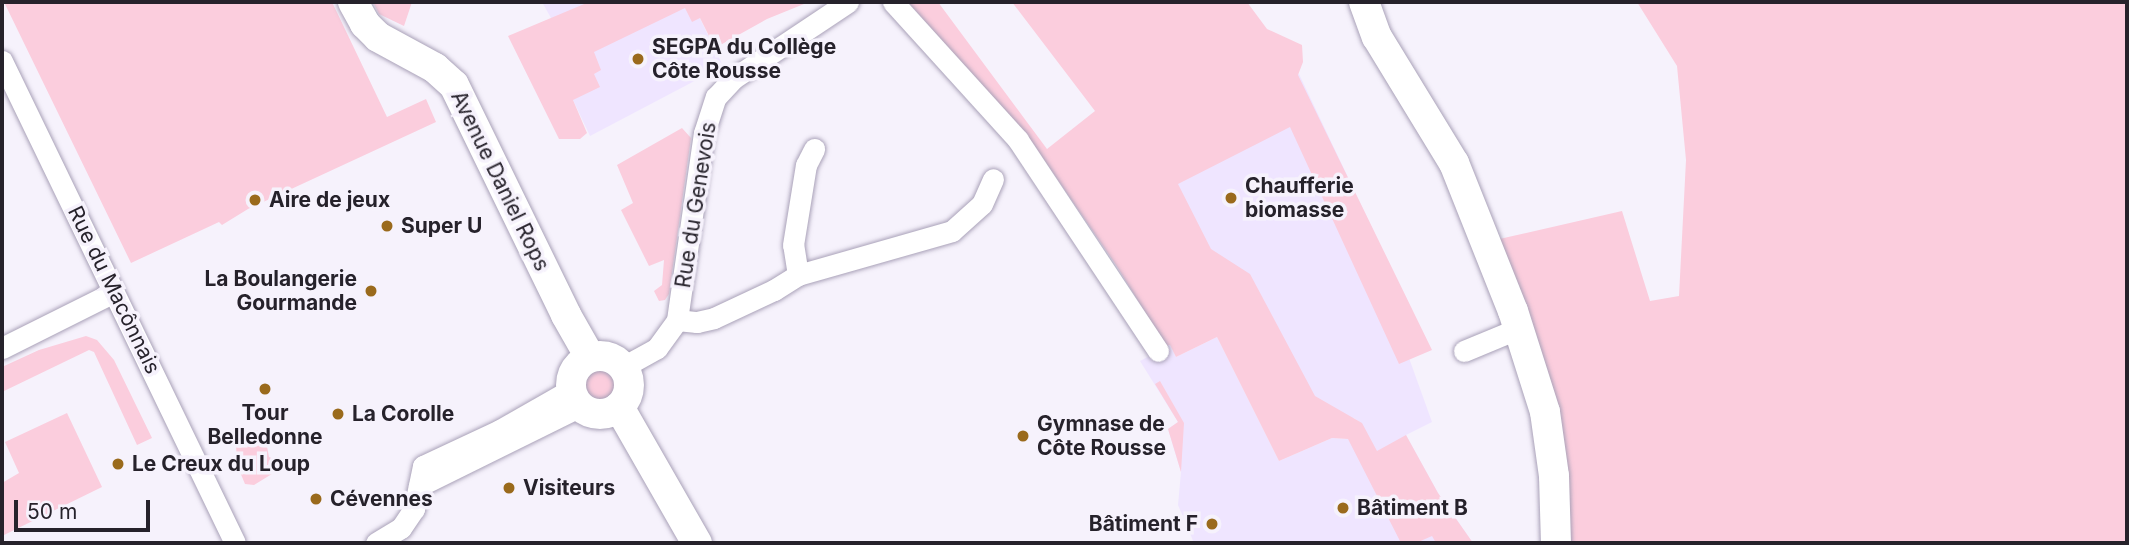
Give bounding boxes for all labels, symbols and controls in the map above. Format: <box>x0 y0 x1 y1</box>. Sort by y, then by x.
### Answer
place label: SEGPA du Collège Côte Rousse <box>652 34 836 84</box>
marker: SEGPA du Collège Côte Rousse <box>630 51 646 67</box>
street label: Avenue Daniel Rops <box>445 87 555 275</box>
street label: Rue du Genevois <box>670 120 722 290</box>
place label: Chaufferie biomasse <box>1245 173 1354 223</box>
place label: Aire de jeux <box>269 187 390 213</box>
marker: Chaufferie biomasse <box>1223 190 1239 206</box>
marker: Aire de jeux <box>247 192 263 208</box>
street label: Rue du Macônnais <box>62 202 166 378</box>
place label: Super U <box>401 213 482 239</box>
marker: Super U <box>379 218 395 234</box>
place label: La Boulangerie Gourmande <box>204 266 357 316</box>
marker: La Boulangerie Gourmande <box>363 283 379 299</box>
marker: Tour Belledonne <box>257 381 273 397</box>
place label: Tour Belledonne <box>207 400 323 450</box>
place label: La Corolle <box>352 401 454 427</box>
marker: La Corolle <box>330 406 346 422</box>
place label: Gymnase de Côte Rousse <box>1037 411 1166 461</box>
marker: Gymnase de Côte Rousse <box>1015 428 1031 444</box>
place label: Le Creux du Loup <box>132 451 310 477</box>
marker: Le Creux du Loup <box>110 456 126 472</box>
place label: Visiteurs <box>523 475 615 501</box>
marker: Visiteurs <box>501 480 517 496</box>
scale bar <box>18 486 154 530</box>
place label: Cévennes <box>330 486 433 512</box>
marker: Cévennes <box>308 491 324 507</box>
place label: Bâtiment B <box>1357 495 1468 521</box>
text: 50 m <box>27 499 77 524</box>
marker: Bâtiment B <box>1335 500 1351 516</box>
place label: Bâtiment F <box>1089 511 1198 537</box>
marker: Bâtiment F <box>1204 516 1220 532</box>

